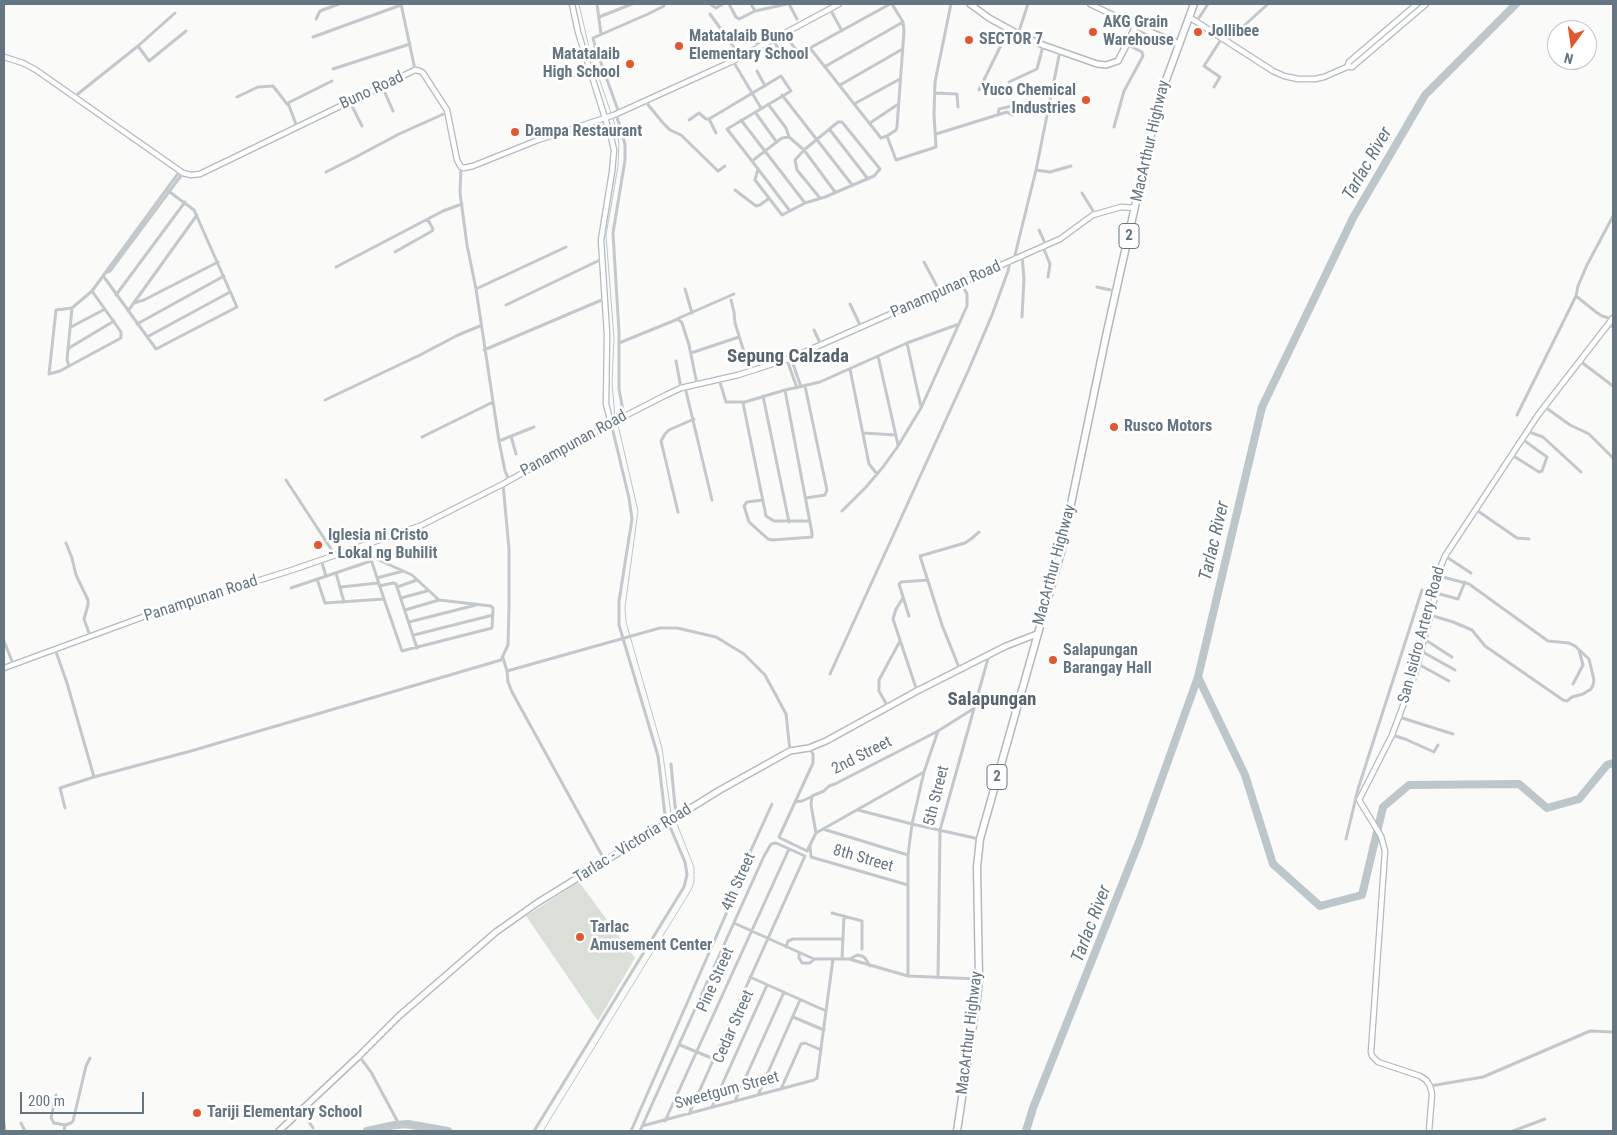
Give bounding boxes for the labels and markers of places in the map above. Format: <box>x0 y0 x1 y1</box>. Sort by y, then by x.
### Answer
place label: AKG Grain Warehouse <box>1103 13 1174 51</box>
place label: Jollibee <box>1208 22 1259 42</box>
marker: AKG Grain Warehouse <box>1087 26 1099 38</box>
marker: Jollibee <box>1192 26 1204 38</box>
place label: Matatalaib Buno Elementary School <box>689 27 808 65</box>
place label: SECTOR 7 <box>979 30 1043 50</box>
marker: SECTOR 7 <box>963 34 975 46</box>
marker: Matatalaib Buno Elementary School <box>673 40 685 52</box>
place label: Matatalaib High School <box>543 45 620 83</box>
marker: Matatalaib High School <box>624 58 636 70</box>
place label: Yuco Chemical Industries <box>981 81 1076 119</box>
marker: Yuco Chemical Industries <box>1080 94 1092 106</box>
place label: Dampa Restaurant <box>525 122 642 142</box>
marker: Dampa Restaurant <box>509 126 521 138</box>
place label: Rusco Motors <box>1124 417 1212 437</box>
marker: Rusco Motors <box>1108 421 1120 433</box>
place label: Iglesia ni Cristo - Lokal ng Buhilit <box>328 526 437 564</box>
marker: Iglesia ni Cristo - Lokal ng Buhilit <box>312 539 324 551</box>
place label: Salapungan Barangay Hall <box>1063 641 1152 679</box>
marker: Salapungan Barangay Hall <box>1047 654 1059 666</box>
place label: Tarlac Amusement Center <box>590 918 712 956</box>
marker: Tarlac Amusement Center <box>574 931 586 943</box>
place label: Tariji Elementary School <box>207 1103 362 1123</box>
marker: Tariji Elementary School <box>191 1107 203 1119</box>

